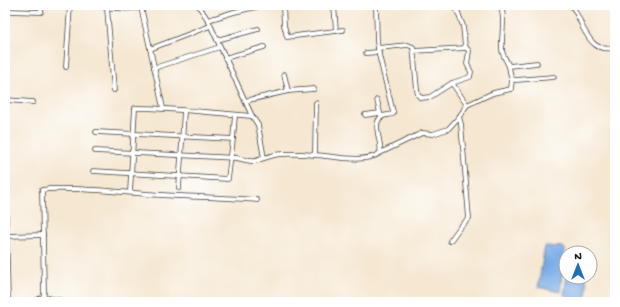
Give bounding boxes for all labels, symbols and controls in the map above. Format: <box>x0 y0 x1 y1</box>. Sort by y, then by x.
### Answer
north arrow <box>558 245 598 285</box>
text: N <box>574 251 582 263</box>

